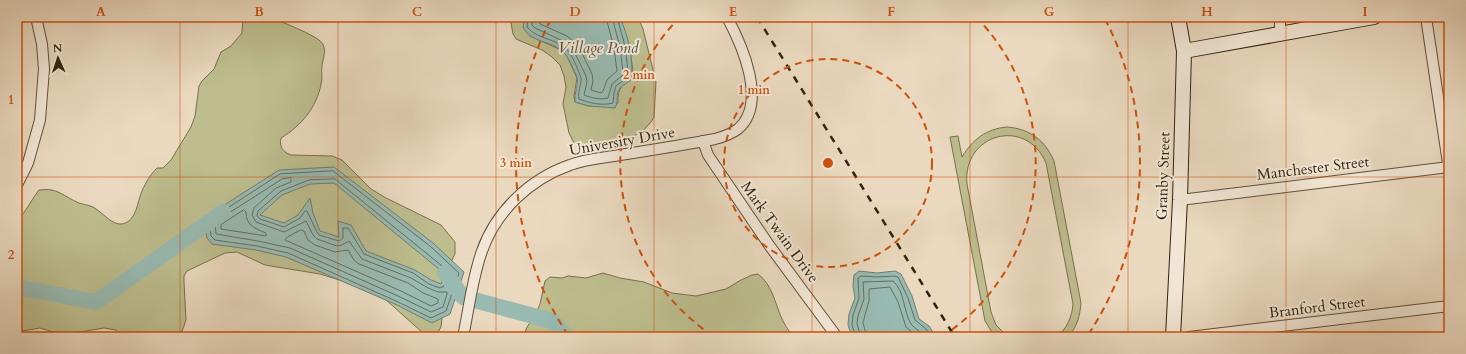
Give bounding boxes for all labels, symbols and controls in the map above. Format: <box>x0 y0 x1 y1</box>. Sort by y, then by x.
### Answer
text: A <box>96 3 106 21</box>
text: B <box>254 3 264 21</box>
text: C <box>412 3 422 21</box>
text: D <box>569 3 581 21</box>
text: E <box>729 3 737 21</box>
text: F <box>887 3 895 21</box>
text: G <box>1044 3 1055 21</box>
text: H <box>1201 3 1213 21</box>
text: I <box>1362 3 1368 21</box>
water label: Village Pond <box>558 37 640 59</box>
north arrow <box>38 38 78 78</box>
text: N <box>52 41 63 56</box>
text: 2 min <box>623 67 655 83</box>
text: 1 min <box>738 82 770 98</box>
text: 1 <box>8 91 14 109</box>
street label: University Drive <box>568 122 677 160</box>
street label: Granby Street <box>1151 131 1175 221</box>
street label: Manchester Street <box>1256 151 1371 185</box>
text: 3 min <box>500 155 532 171</box>
centre of rings <box>821 156 835 170</box>
street label: Mark Twain Drive <box>736 177 824 287</box>
text: 2 <box>8 246 15 264</box>
street label: Branford Street <box>1268 291 1367 323</box>

